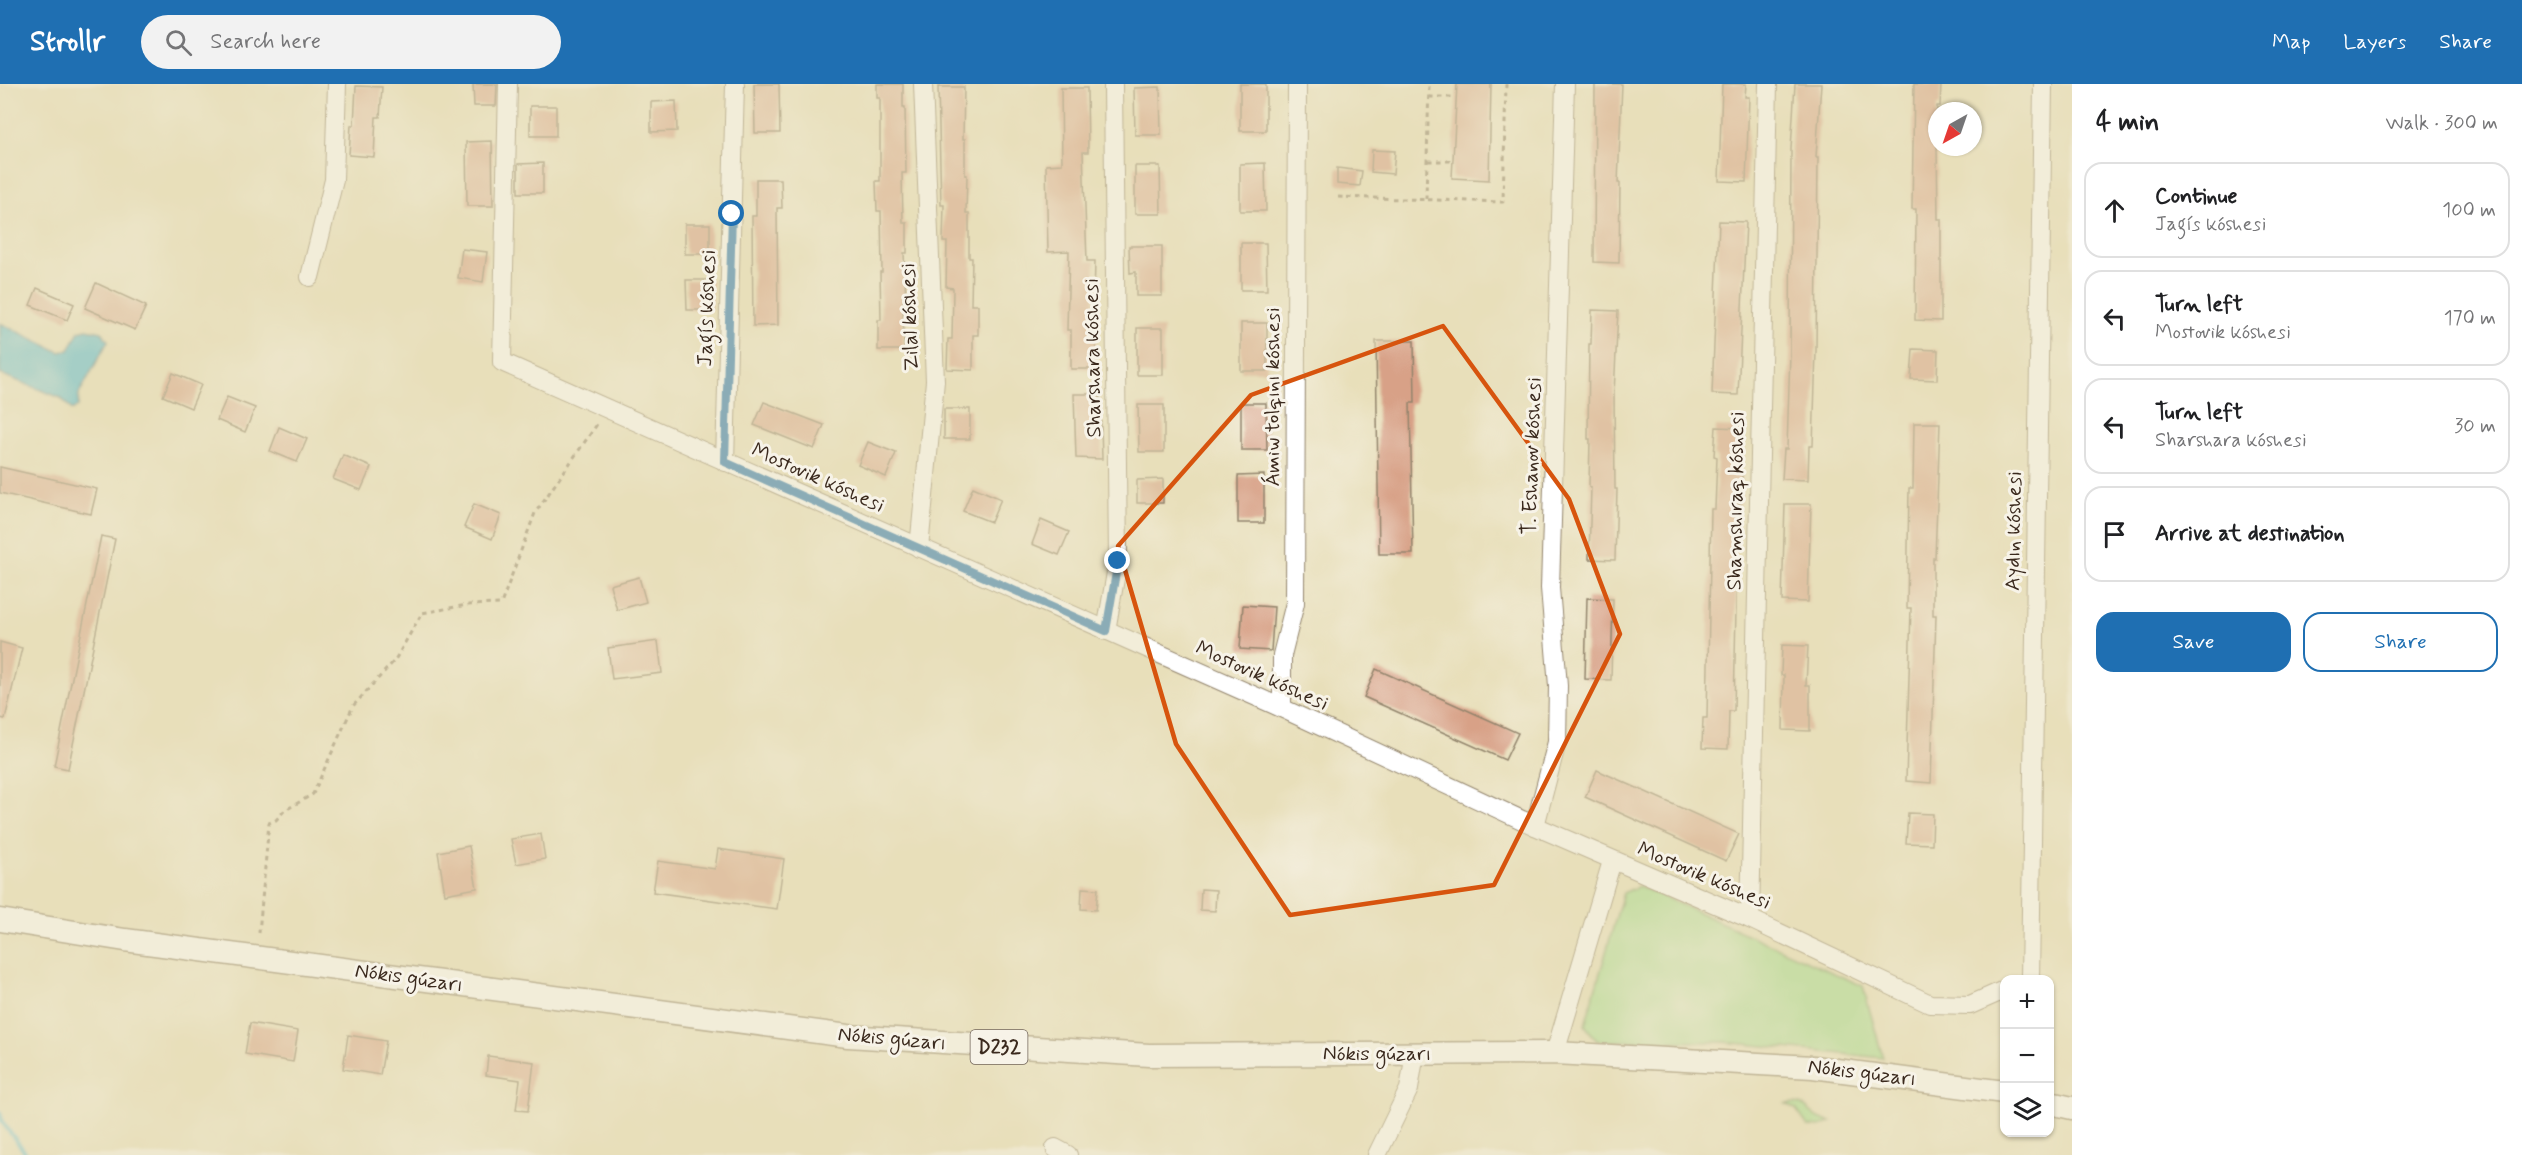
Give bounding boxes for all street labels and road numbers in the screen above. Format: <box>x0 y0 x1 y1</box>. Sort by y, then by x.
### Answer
street label: Jaǵıs kóshesi <box>691 249 725 367</box>
street label: Zilal kóshesi <box>894 263 926 371</box>
street label: Sharshara kóshesi <box>1078 278 1108 438</box>
street label: Ámiw tolqını kóshesi <box>1259 307 1287 487</box>
street label: T. Eshanov kóshesi <box>1515 377 1549 535</box>
street label: Shamshıraq kóshesi <box>1720 411 1752 591</box>
street label: Mostovik kóshesi <box>747 436 889 520</box>
street label: Aydın kóshesi <box>1999 471 2029 591</box>
street label: Mostovik kóshesi <box>1191 634 1333 718</box>
street label: Mostovik kóshesi <box>1633 835 1775 917</box>
street label: Nókis gúzarı <box>353 957 465 1000</box>
street label: Nókis gúzarı <box>837 1020 947 1059</box>
road number: D232 <box>970 1030 1028 1064</box>
street label: Nókis gúzarı <box>1323 1040 1431 1069</box>
street label: Nókis gúzarı <box>1806 1052 1918 1095</box>

